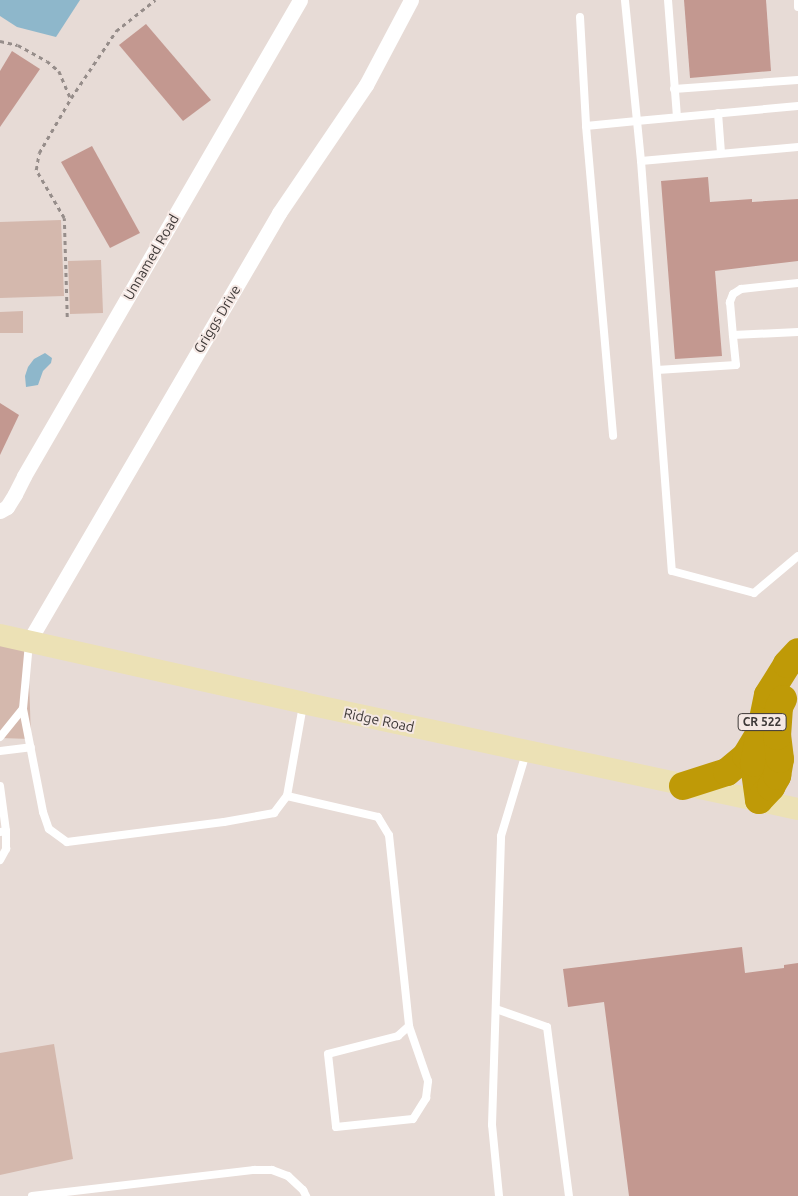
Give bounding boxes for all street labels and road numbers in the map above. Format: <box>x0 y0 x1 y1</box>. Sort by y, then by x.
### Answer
street label: Unnamed Road <box>120 211 182 303</box>
street label: Griggs Drive <box>190 282 244 356</box>
street label: Ridge Road <box>342 704 416 736</box>
road number: CR 522 <box>737 712 787 732</box>

